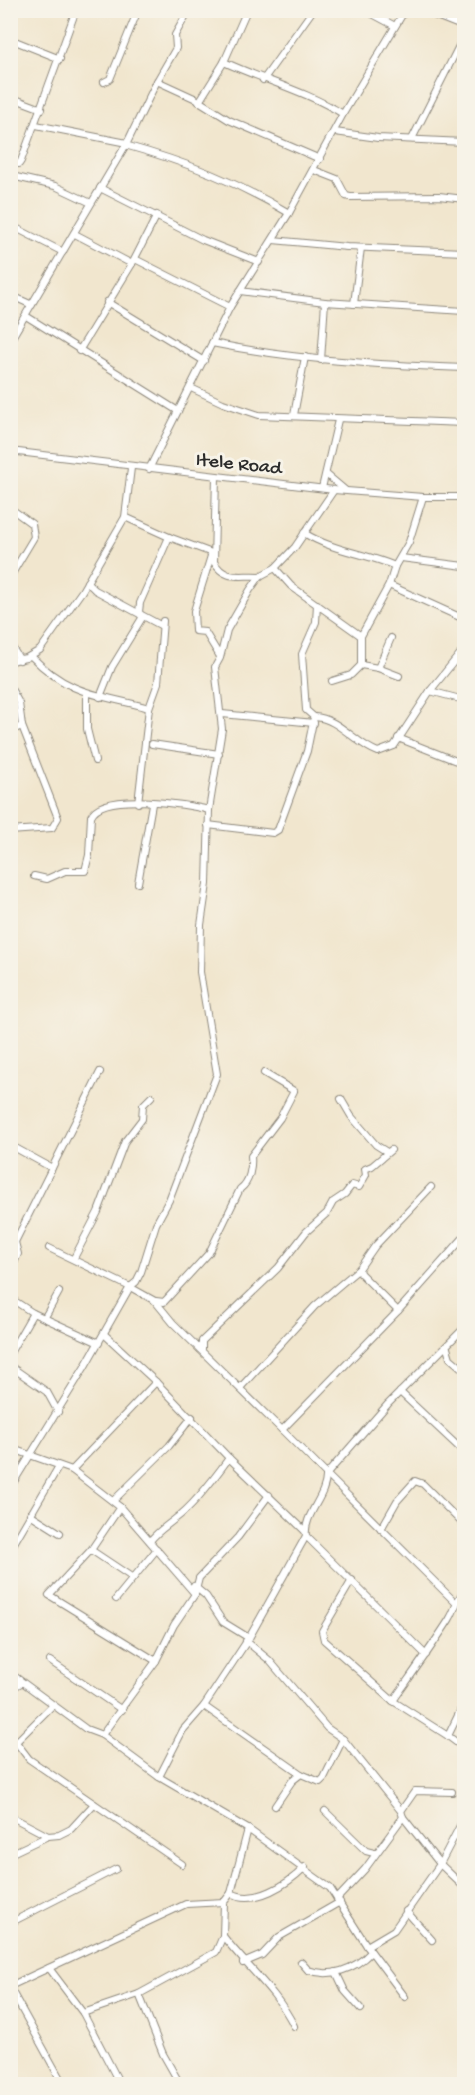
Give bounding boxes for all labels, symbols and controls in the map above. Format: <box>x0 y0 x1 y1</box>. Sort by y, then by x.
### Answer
street label: Itele Road <box>194 450 285 482</box>

